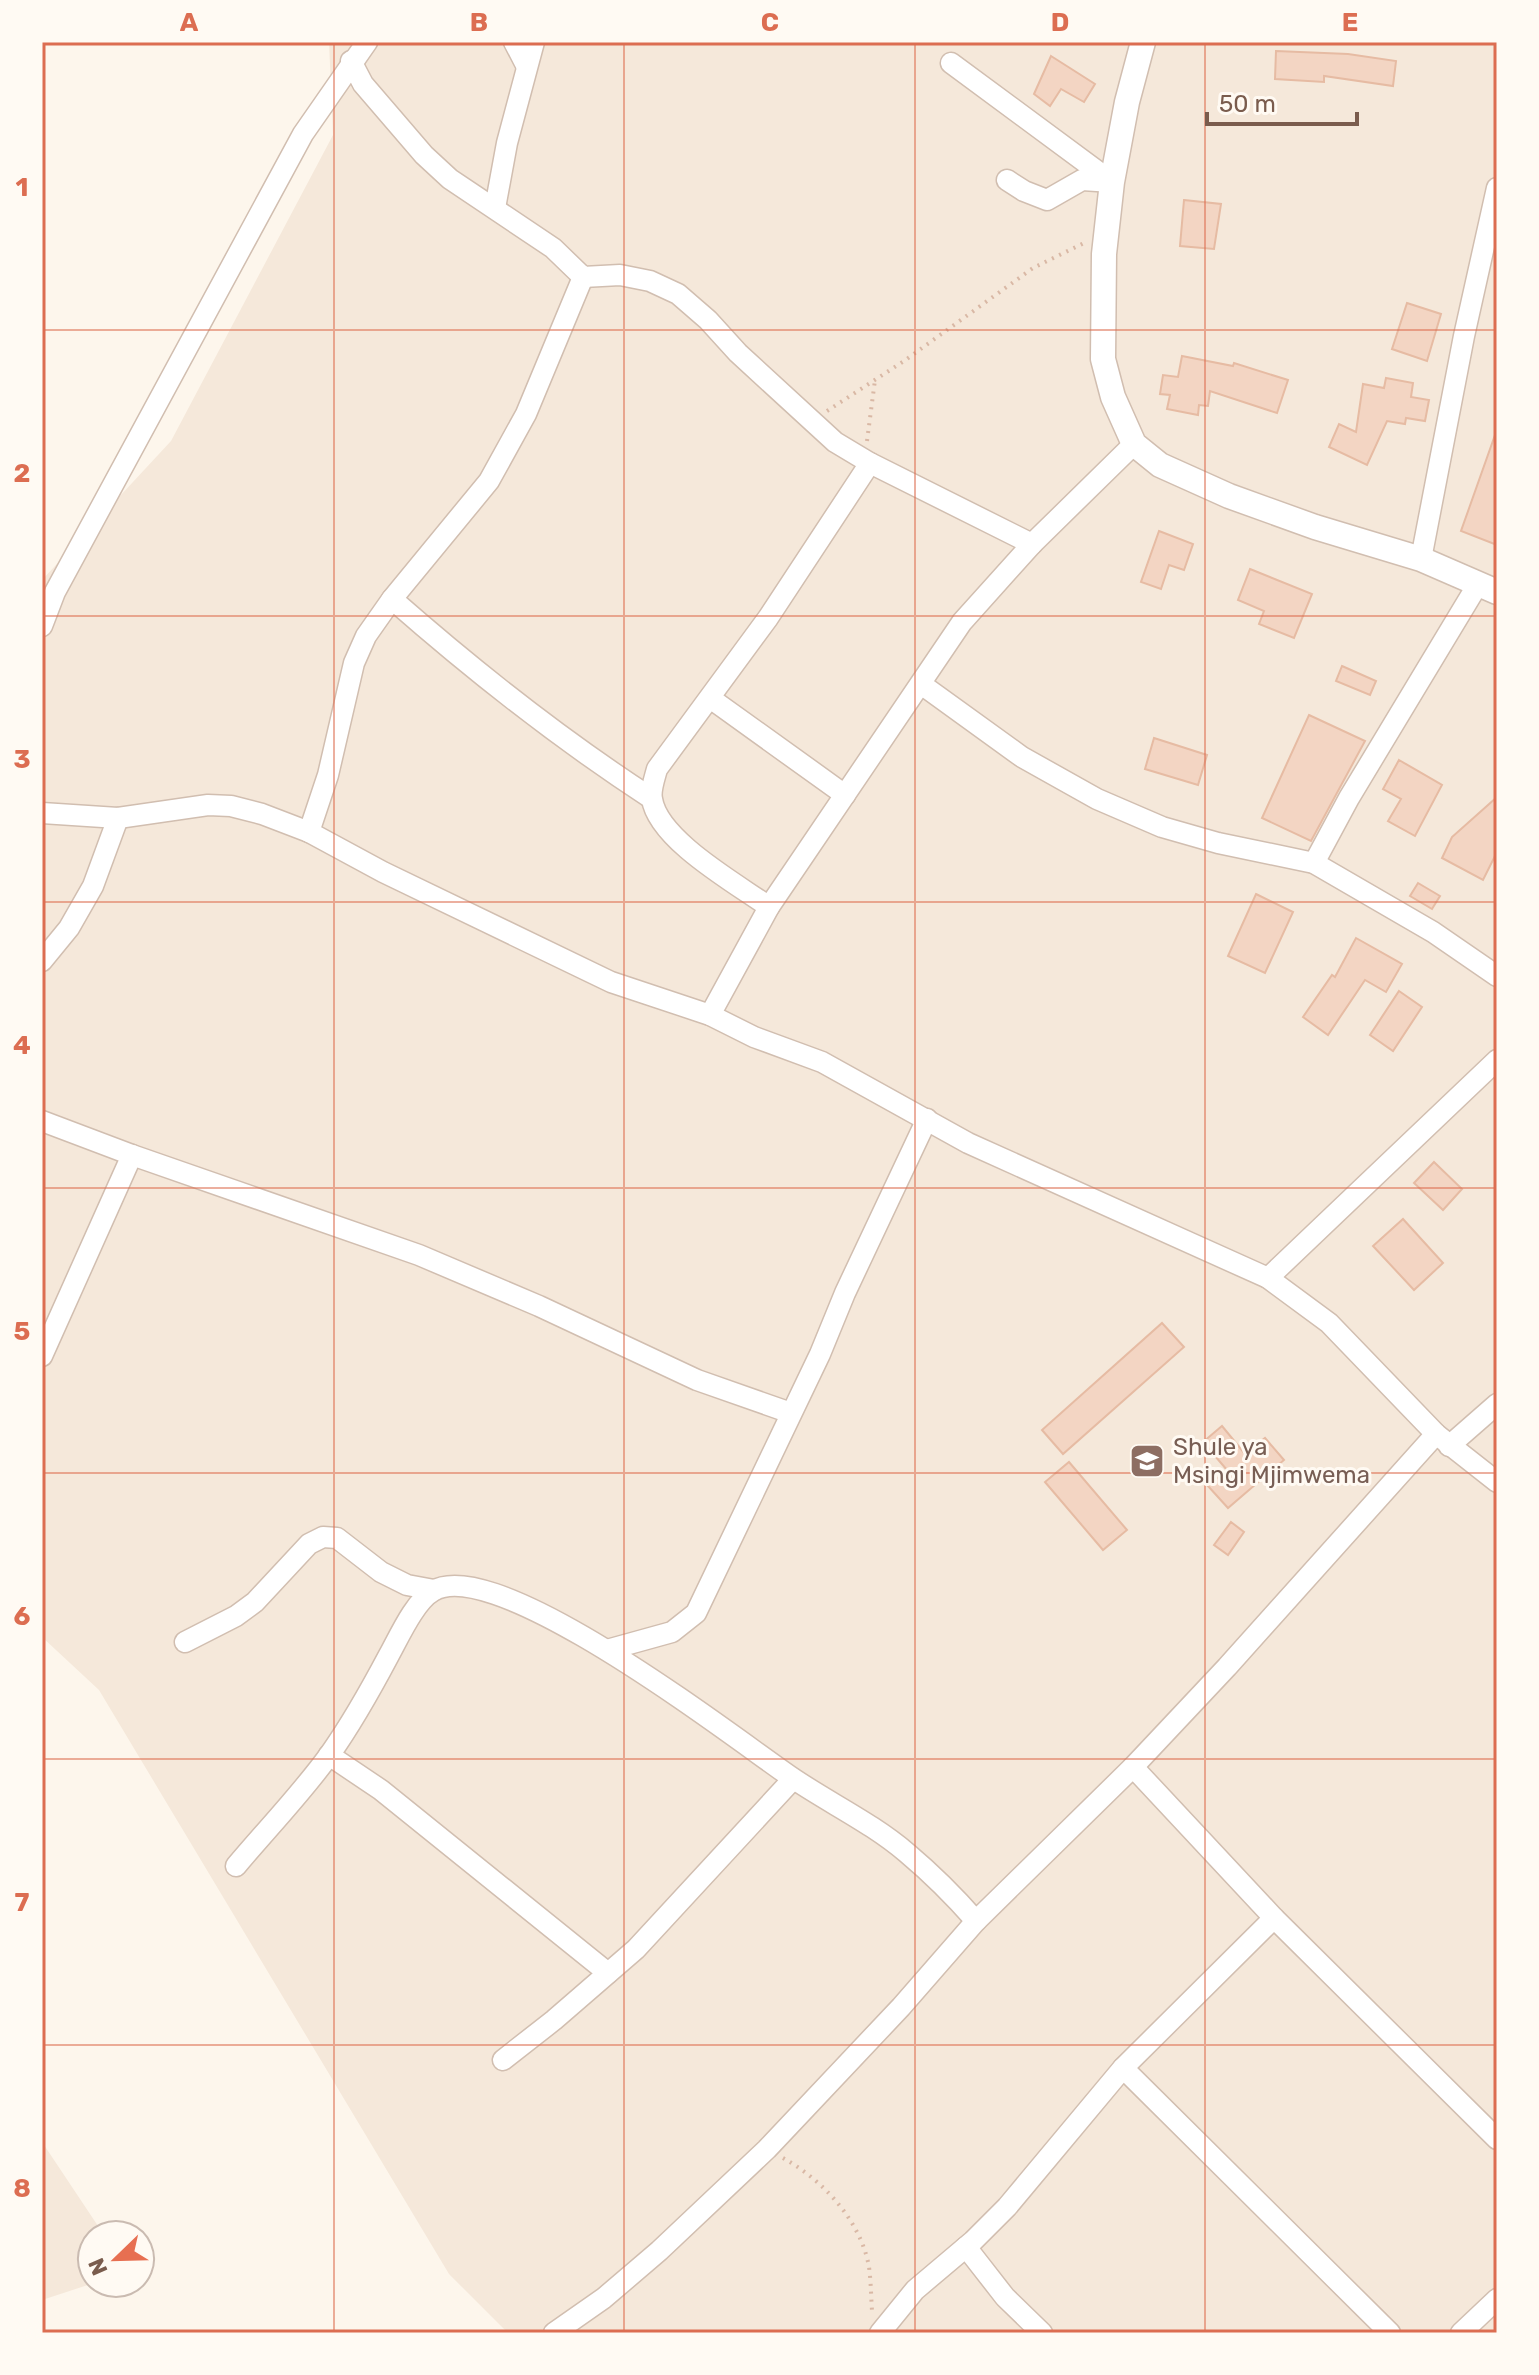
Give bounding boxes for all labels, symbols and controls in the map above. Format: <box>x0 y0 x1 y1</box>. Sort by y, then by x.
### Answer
text: A <box>180 7 199 38</box>
text: B <box>470 7 488 38</box>
text: C <box>761 7 779 38</box>
text: D <box>1051 7 1069 38</box>
text: E <box>1342 7 1358 38</box>
scale bar <box>1207 76 1357 126</box>
text: 50 m <box>1219 90 1276 118</box>
text: 1 <box>16 172 28 203</box>
text: 2 <box>14 458 30 489</box>
text: 3 <box>13 744 31 775</box>
text: 4 <box>13 1030 31 1061</box>
text: 5 <box>14 1316 30 1347</box>
place label: Shule ya Msingi Mjimwema <box>1173 1433 1370 1489</box>
school or university icon: Shule ya Msingi Mjimwema <box>1128 1442 1166 1480</box>
text: 6 <box>14 1601 31 1632</box>
text: 7 <box>15 1887 30 1918</box>
text: 8 <box>13 2173 31 2204</box>
north arrow <box>76 2219 156 2299</box>
text: N <box>83 2254 114 2279</box>

